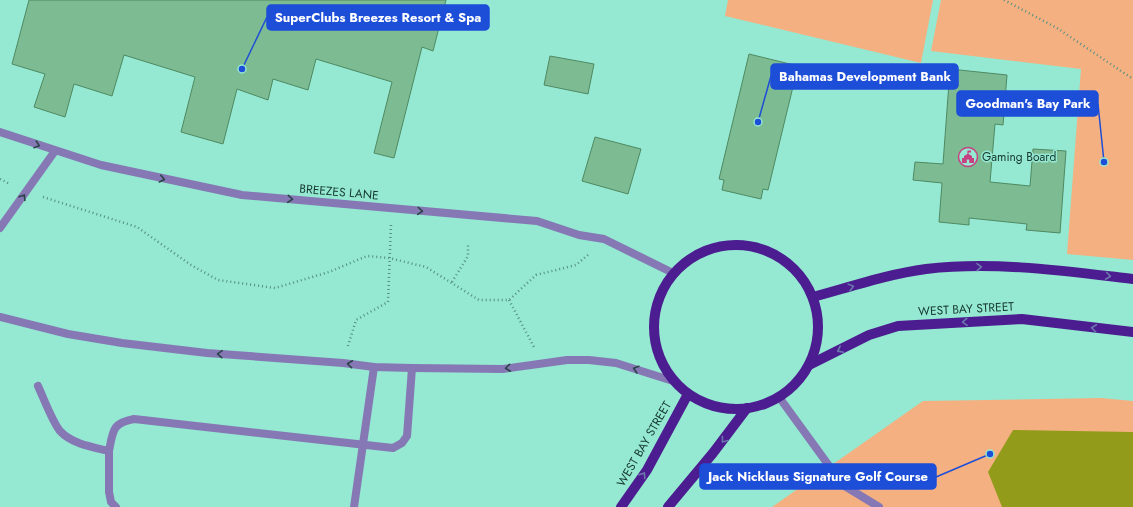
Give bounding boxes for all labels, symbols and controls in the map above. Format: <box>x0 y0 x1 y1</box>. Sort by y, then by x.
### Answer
callout: SuperClubs Breezes Resort & Spa <box>267 5 489 30</box>
text: SuperClubs Breezes Resort & Spa <box>275 8 481 27</box>
callout: Bahamas Development Bank <box>771 64 958 89</box>
text: Bahamas Development Bank <box>779 67 951 86</box>
callout: Goodman's Bay Park <box>957 91 1098 116</box>
text: Goodman's Bay Park <box>965 94 1091 113</box>
one-way arrow <box>33 140 40 148</box>
public building icon: Gaming Board <box>957 146 979 168</box>
place label: Gaming Board <box>982 148 1056 166</box>
one-way arrow <box>159 174 165 182</box>
street label: BREEZES LANE <box>299 180 379 204</box>
one-way arrow <box>18 194 26 201</box>
one-way arrow <box>287 194 293 203</box>
one-way arrow <box>417 206 423 215</box>
one-way arrow <box>976 263 982 271</box>
one-way arrow <box>1105 271 1111 280</box>
one-way arrow <box>848 283 854 291</box>
street label: WEST BAY STREET <box>918 297 1015 320</box>
one-way arrow <box>962 318 968 326</box>
one-way arrow <box>1091 323 1097 332</box>
one-way arrow <box>837 345 844 353</box>
one-way arrow <box>217 350 223 359</box>
one-way arrow <box>347 360 353 369</box>
one-way arrow <box>505 363 511 372</box>
one-way arrow <box>633 365 640 374</box>
street label: WEST BAY STREET <box>612 398 676 490</box>
one-way arrow <box>721 435 728 442</box>
callout: Jack Nicklaus Signature Golf Course <box>700 464 936 489</box>
text: Jack Nicklaus Signature Golf Course <box>705 467 929 486</box>
one-way arrow <box>638 472 646 479</box>

